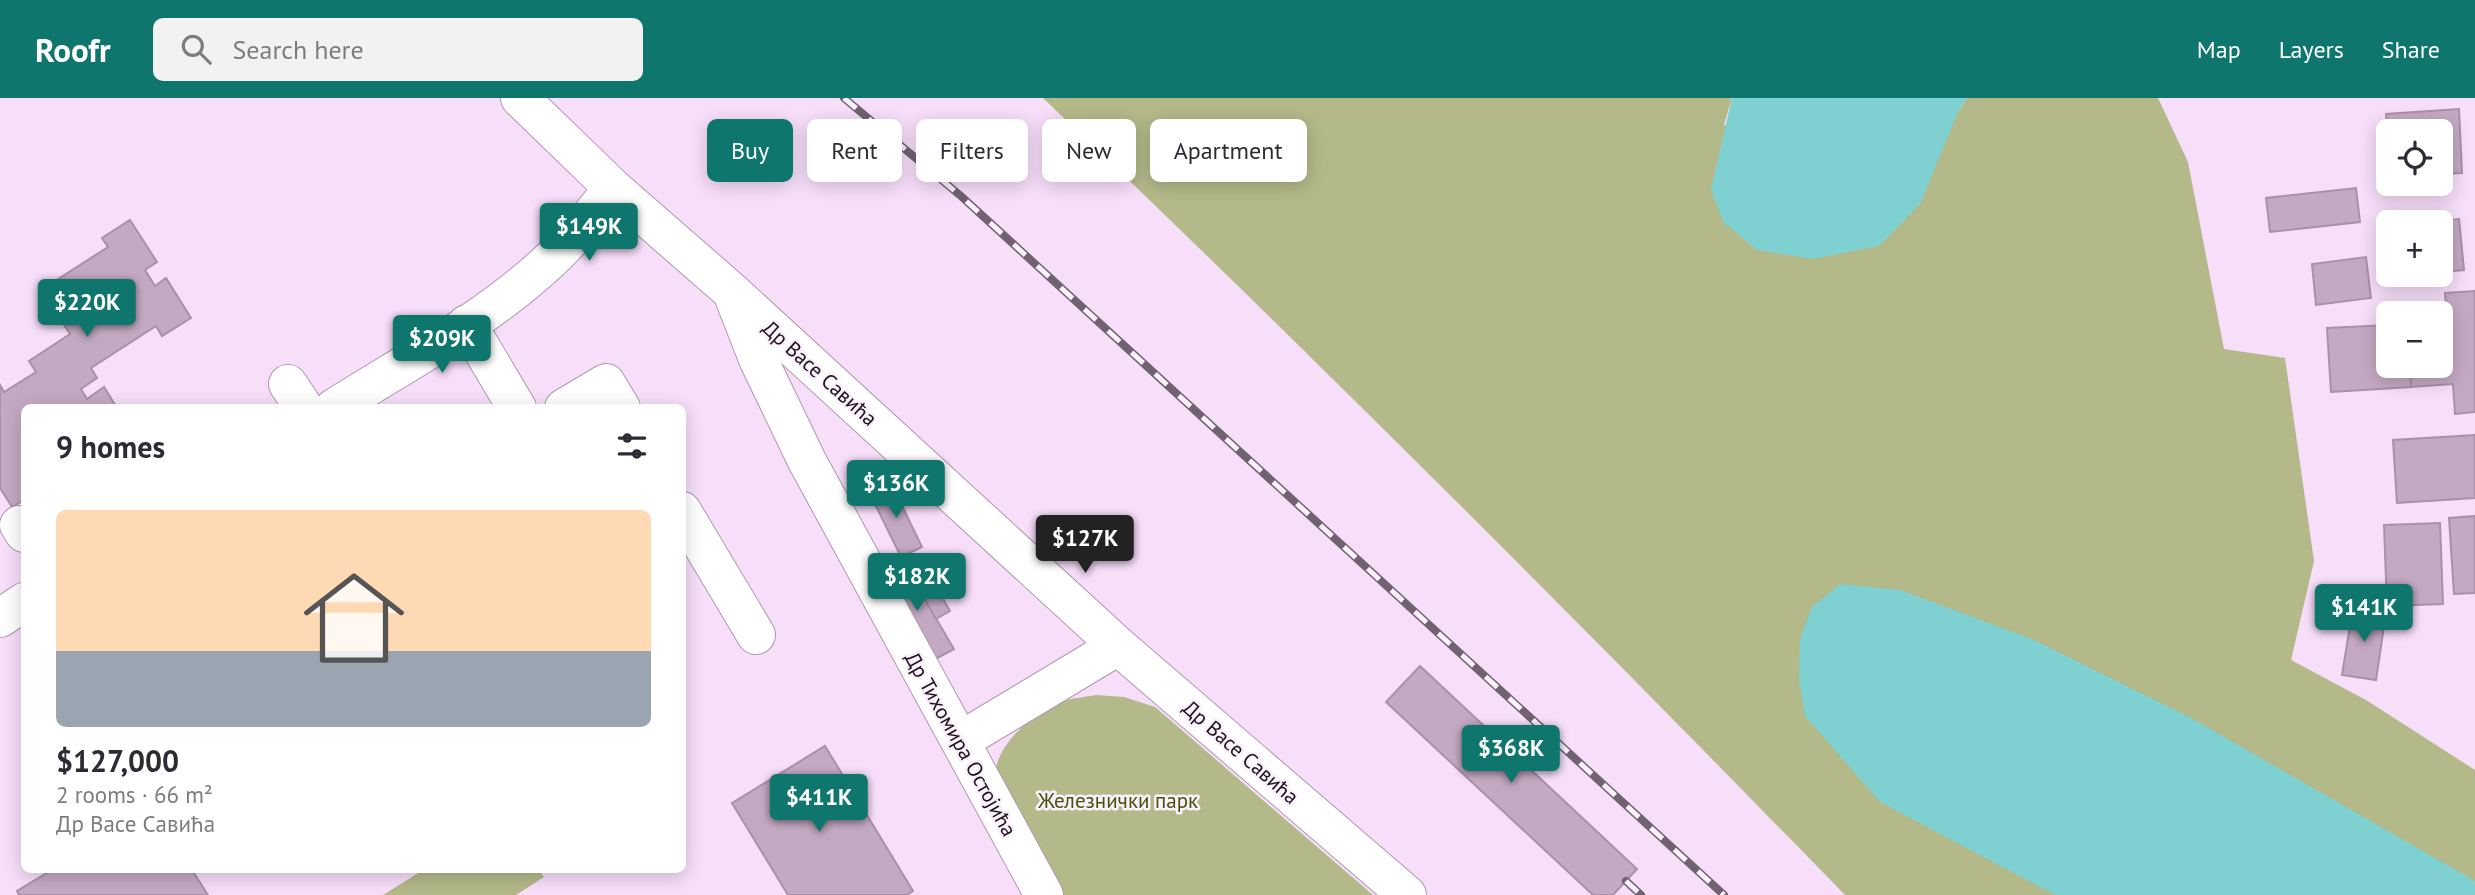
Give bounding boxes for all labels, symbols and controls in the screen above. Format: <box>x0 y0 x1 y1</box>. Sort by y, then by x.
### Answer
search box <box>153 18 643 81</box>
text: Roofr <box>35 28 111 71</box>
icon: search <box>177 30 215 68</box>
text: Search here <box>233 33 364 66</box>
text: Map <box>2197 34 2241 65</box>
text: Layers <box>2279 34 2344 65</box>
text: Share <box>2382 34 2440 65</box>
chip: Buy <box>707 119 793 182</box>
chip: Rent <box>807 119 902 182</box>
chip: Filters <box>916 119 1028 182</box>
chip: New <box>1042 119 1136 182</box>
chip: Apartment <box>1150 119 1307 182</box>
map controls <box>2376 119 2453 378</box>
button: locate <box>2376 119 2453 196</box>
pin: $149K <box>540 204 638 263</box>
button: + <box>2376 210 2453 287</box>
text: $149K <box>556 211 622 240</box>
pin: $220K <box>38 280 136 339</box>
text: $220K <box>54 287 120 316</box>
button: − <box>2376 301 2453 378</box>
street label: Др Васе Савића <box>757 314 883 432</box>
pin: $209K <box>393 316 491 375</box>
text: $209K <box>409 323 475 352</box>
text: 9 homes <box>56 427 165 466</box>
icon: filters <box>613 427 651 465</box>
pin: $136K <box>847 460 945 520</box>
text: $136K <box>863 468 929 497</box>
pin: $127K <box>1036 516 1134 575</box>
text: $127K <box>1052 523 1118 552</box>
pin: $182K <box>868 554 966 613</box>
icon: home <box>291 555 417 681</box>
text: $182K <box>884 561 950 590</box>
pin: $141K <box>2315 584 2413 644</box>
text: $141K <box>2331 592 2397 621</box>
street label: Др Тихомира Остојића <box>899 647 1023 841</box>
street label: Др Васе Савића <box>1177 694 1305 810</box>
pin: $368K <box>1462 726 1560 785</box>
text: $368K <box>1478 733 1544 762</box>
text: $127,000 <box>56 741 179 780</box>
pin: $411K <box>770 774 868 834</box>
text: 2 rooms · 66 m² <box>56 780 213 809</box>
text: $411K <box>786 782 852 811</box>
park label: Железнички парк <box>1037 787 1198 814</box>
text: Др Васе Савића <box>56 809 215 838</box>

